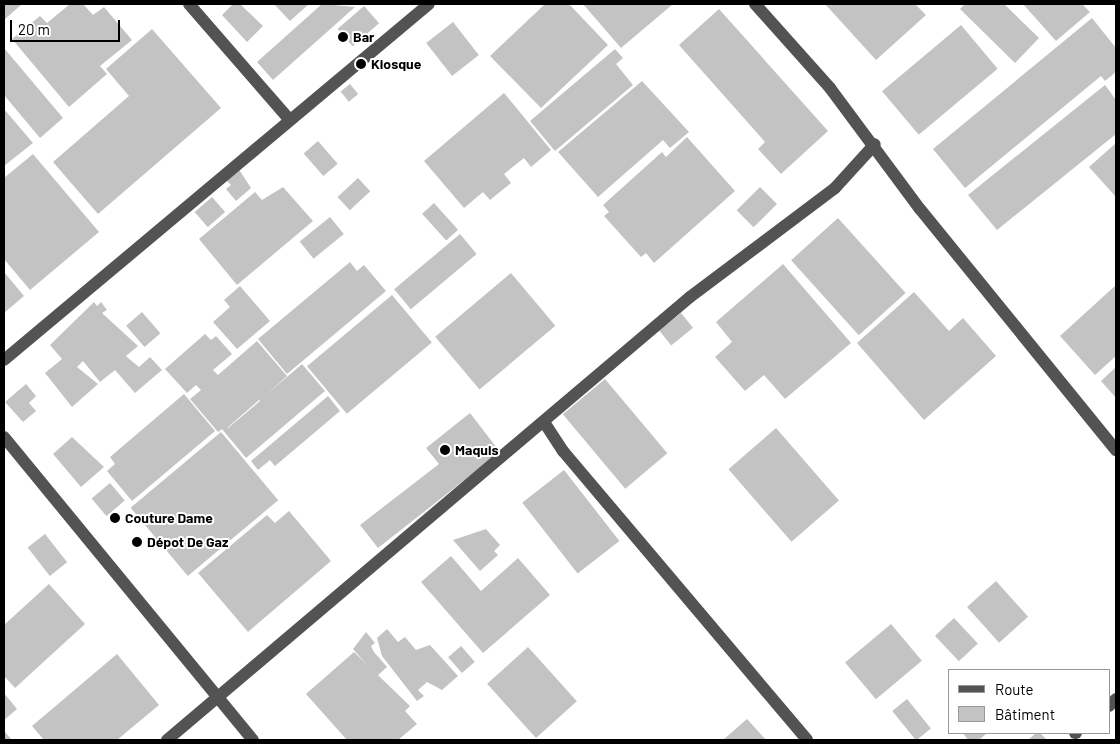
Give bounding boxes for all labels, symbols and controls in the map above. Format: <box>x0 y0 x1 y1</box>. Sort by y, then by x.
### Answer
scale bar <box>12 10 122 42</box>
text: 20 m <box>18 20 50 38</box>
place label: Bar <box>353 29 374 45</box>
marker: Bar <box>337 31 349 43</box>
place label: Kiosque <box>371 56 421 72</box>
marker: Kiosque <box>355 58 367 70</box>
place label: Maquis <box>455 442 499 458</box>
marker: Maquis <box>439 444 451 456</box>
place label: Couture Dame <box>125 510 213 526</box>
marker: Couture Dame <box>109 512 121 524</box>
place label: Dépot De Gaz <box>147 534 228 550</box>
marker: Dépot De Gaz <box>131 536 143 548</box>
legend <box>948 669 1110 734</box>
text: Route <box>995 680 1034 698</box>
text: Bâtiment <box>995 705 1055 723</box>

